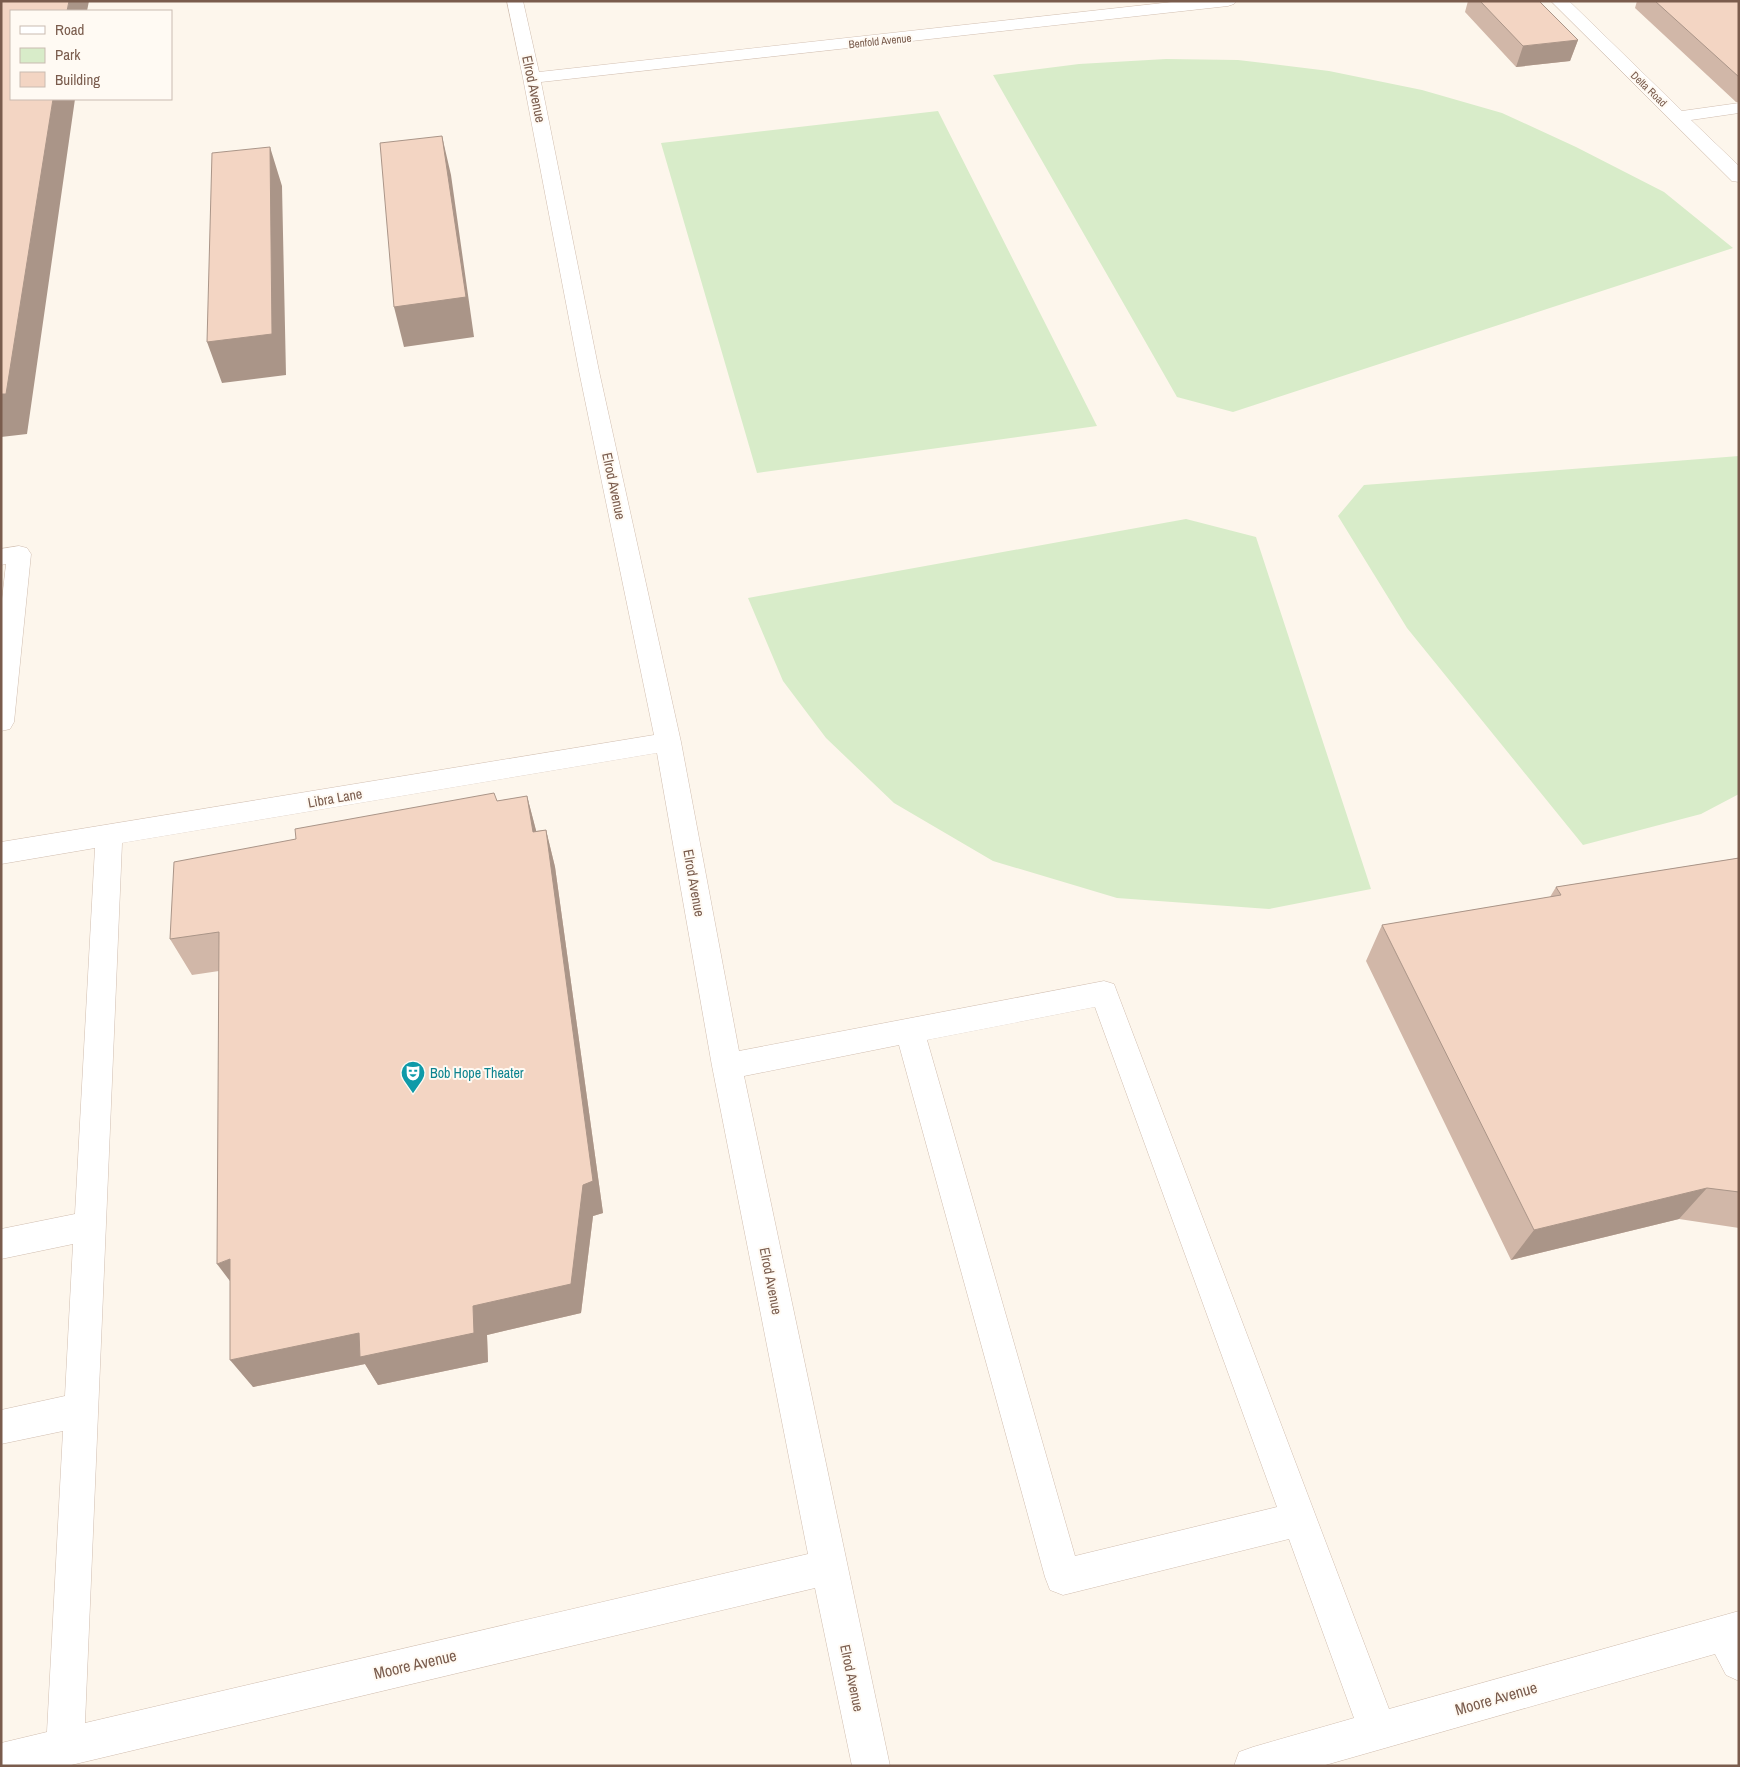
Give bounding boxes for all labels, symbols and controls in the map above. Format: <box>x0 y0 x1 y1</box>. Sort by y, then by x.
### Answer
legend <box>10 10 172 100</box>
text: Road <box>55 19 84 40</box>
street label: Benfold Avenue <box>848 31 912 51</box>
text: Park <box>55 44 81 65</box>
street label: Elrod Avenue <box>518 54 550 124</box>
street label: Delta Road <box>1628 68 1670 110</box>
text: Building <box>55 69 100 90</box>
street label: Elrod Avenue <box>598 451 630 521</box>
street label: Libra Lane <box>306 784 364 812</box>
street label: Elrod Avenue <box>679 848 709 918</box>
theatre icon: Bob Hope Theater <box>400 1060 426 1094</box>
place label: Bob Hope Theater <box>430 1064 524 1082</box>
street label: Elrod Avenue <box>756 1246 786 1316</box>
street label: Elrod Avenue <box>836 1643 868 1713</box>
street label: Moore Avenue <box>371 1644 459 1684</box>
street label: Moore Avenue <box>1452 1676 1540 1720</box>

